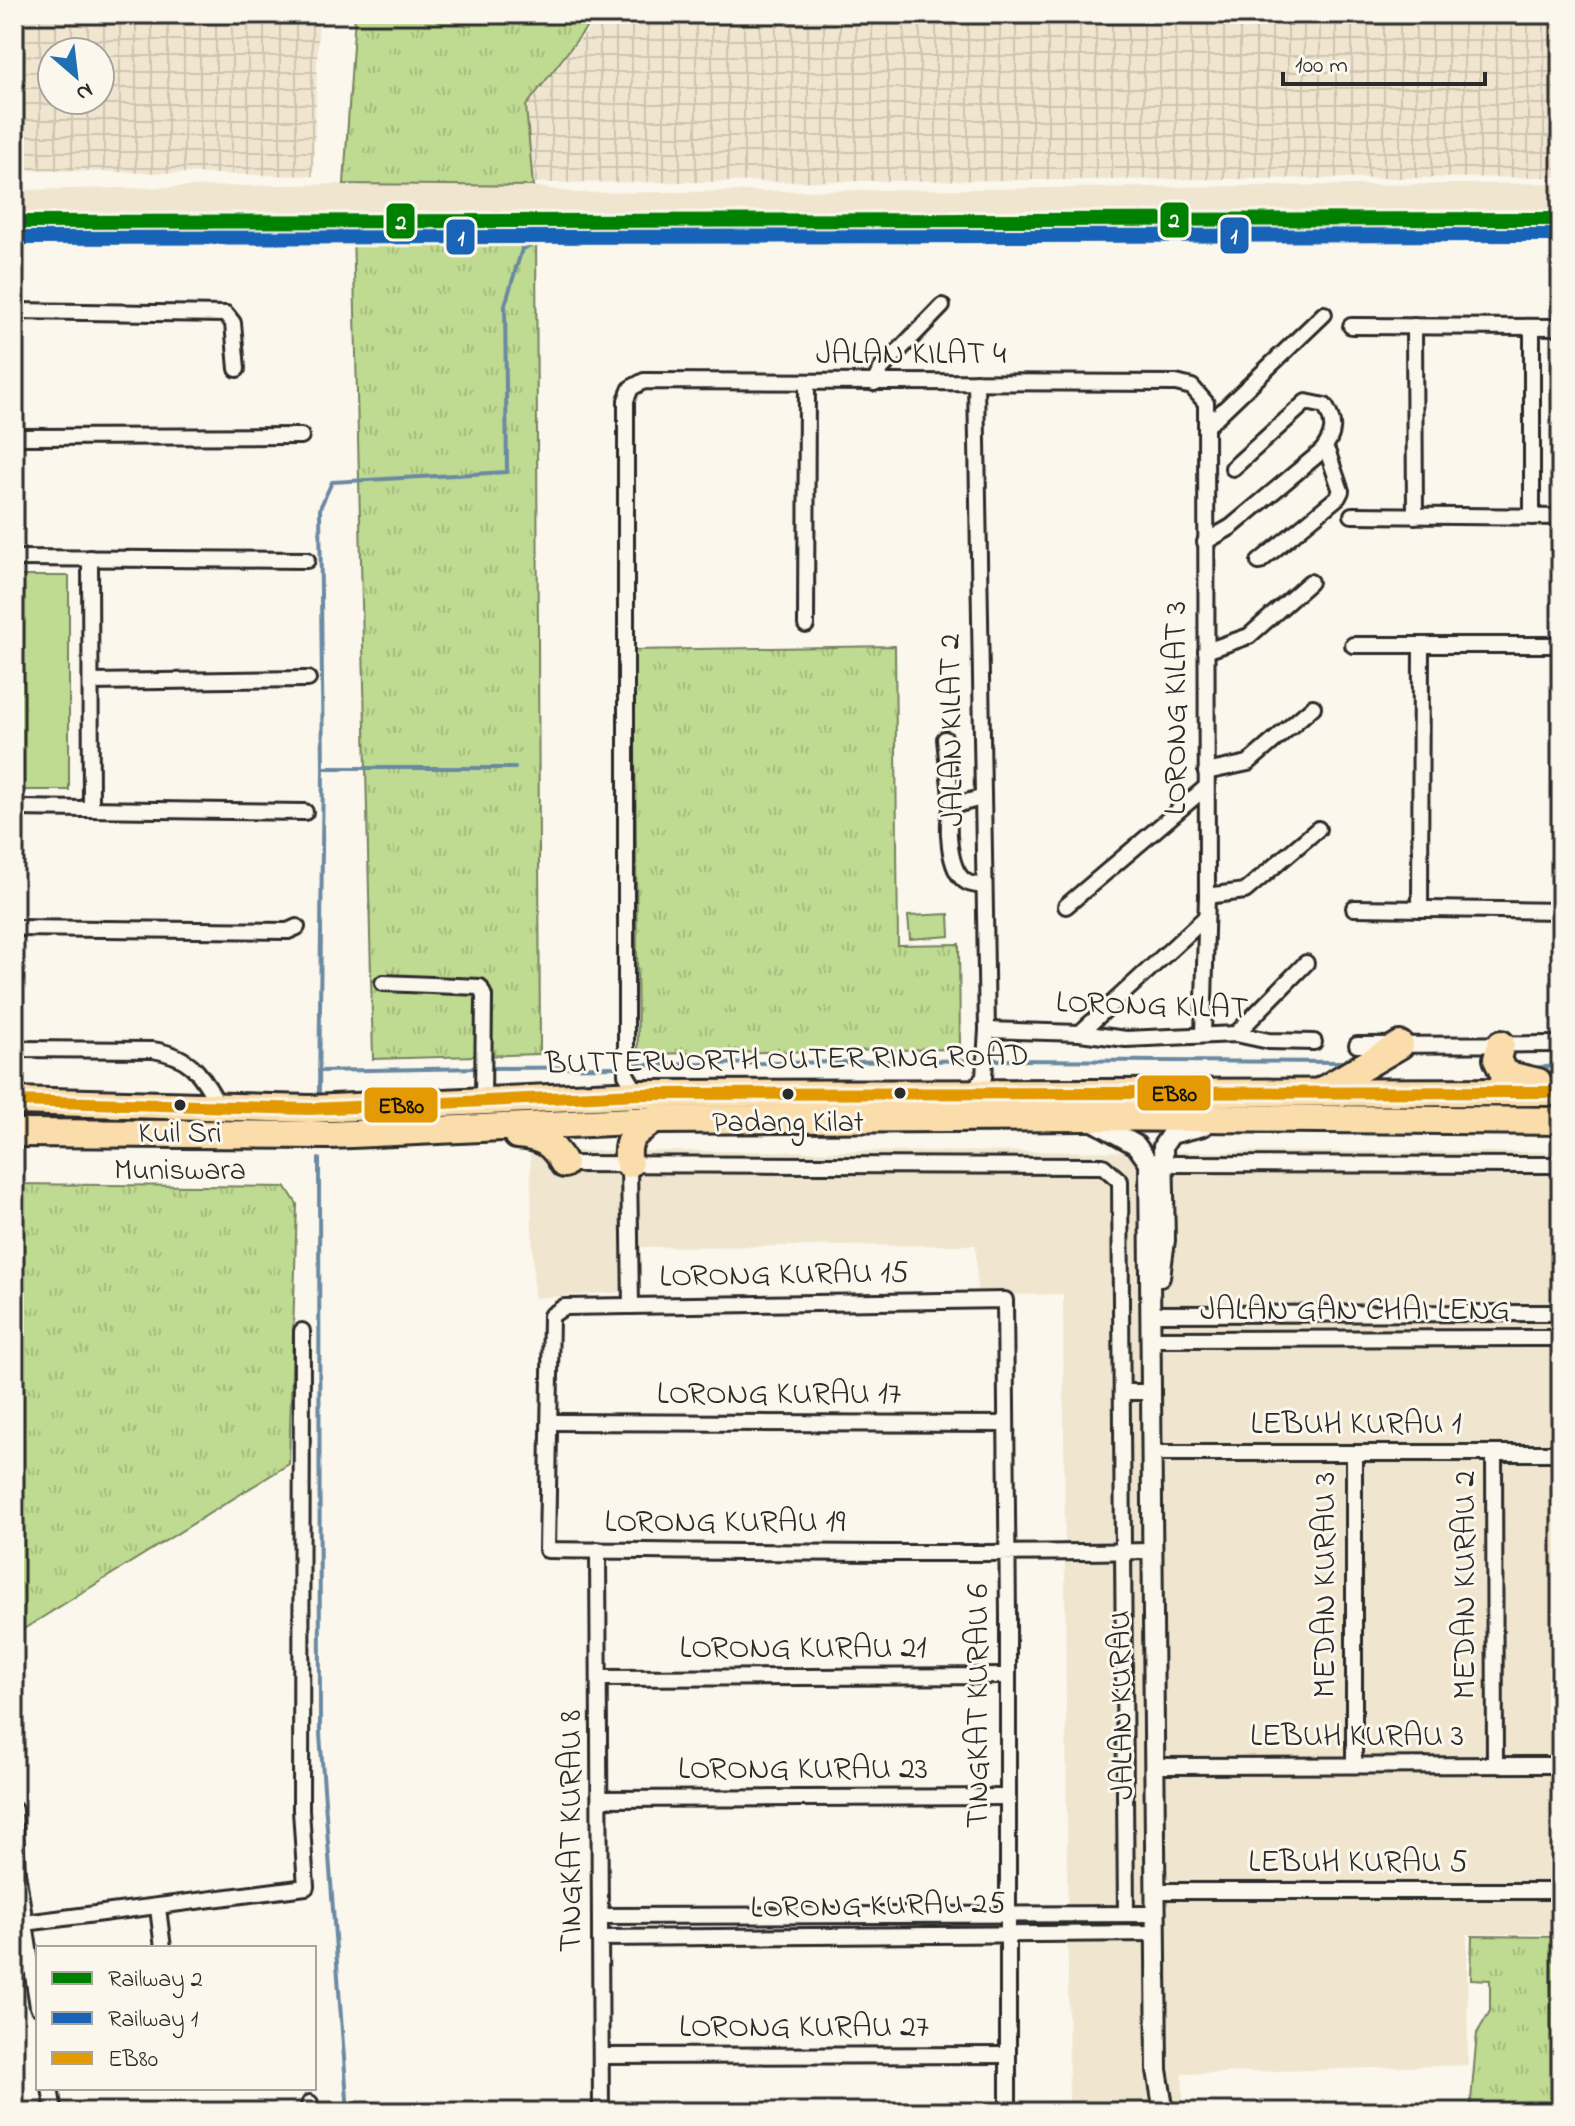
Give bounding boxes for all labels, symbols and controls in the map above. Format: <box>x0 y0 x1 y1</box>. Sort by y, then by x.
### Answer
north arrow <box>36 36 116 116</box>
scale bar <box>1283 36 1485 86</box>
text: 100 m <box>1295 49 1348 84</box>
text: N <box>70 73 98 109</box>
line badge: 2 <box>1159 201 1190 239</box>
line badge: 2 <box>385 202 416 240</box>
text: 2 <box>1168 206 1180 238</box>
text: 2 <box>395 208 407 240</box>
line badge: 1 <box>1219 216 1250 255</box>
line badge: 1 <box>445 218 476 256</box>
text: 1 <box>1231 222 1238 254</box>
text: 1 <box>458 224 465 256</box>
street label: JALAN KILAT 4 <box>816 332 1006 379</box>
street label: LORONG KILAT 3 <box>1154 601 1201 815</box>
street label: JALAN KILAT 2 <box>928 633 978 827</box>
street label: LORONG KILAT <box>1055 980 1249 1034</box>
street label: BUTTERWORTH OUTER RING ROAD <box>544 1033 1029 1089</box>
line badge: EB80 <box>1136 1074 1212 1112</box>
text: EB80 <box>1151 1080 1197 1112</box>
unlabelled marker <box>892 1085 908 1101</box>
line badge: EB80 <box>363 1086 439 1124</box>
marker: Padang Kilat <box>780 1086 796 1102</box>
text: EB80 <box>378 1092 424 1124</box>
marker: Kuil Sri Muniswara <box>172 1097 188 1113</box>
place label: Padang Kilat <box>712 1102 864 1146</box>
place label: Kuil Sri Muniswara <box>114 1113 246 1194</box>
street label: LORONG KURAU 15 <box>659 1250 909 1302</box>
street label: JALAN GAN CHAI LENG <box>1200 1288 1510 1335</box>
street label: LORONG KURAU 17 <box>657 1372 901 1419</box>
street label: LEBUH KURAU 1 <box>1250 1402 1462 1449</box>
street label: MEDAN KURAU 2 <box>1443 1470 1490 1699</box>
street label: MEDAN KURAU 3 <box>1303 1472 1350 1698</box>
street label: LORONG KURAU 19 <box>605 1500 846 1547</box>
street label: TINGKAT KURAU 6 <box>956 1584 1003 1828</box>
street label: JALAN KURAU <box>1098 1610 1148 1800</box>
street label: LORONG KURAU 21 <box>679 1626 927 1673</box>
street label: TINGKAT KURAU 8 <box>549 1710 596 1952</box>
street label: LEBUH KURAU 3 <box>1250 1714 1464 1761</box>
street label: LORONG KURAU 23 <box>678 1747 928 1794</box>
street label: LEBUH KURAU 5 <box>1248 1840 1468 1887</box>
street label: LORONG KURAU 25 <box>750 1881 1006 1933</box>
legend <box>36 1946 316 2090</box>
text: Railway 2 <box>108 1963 203 1999</box>
text: Railway 1 <box>108 2003 199 2039</box>
street label: LORONG KURAU 27 <box>679 2005 929 2052</box>
text: EB80 <box>108 2043 158 2078</box>

